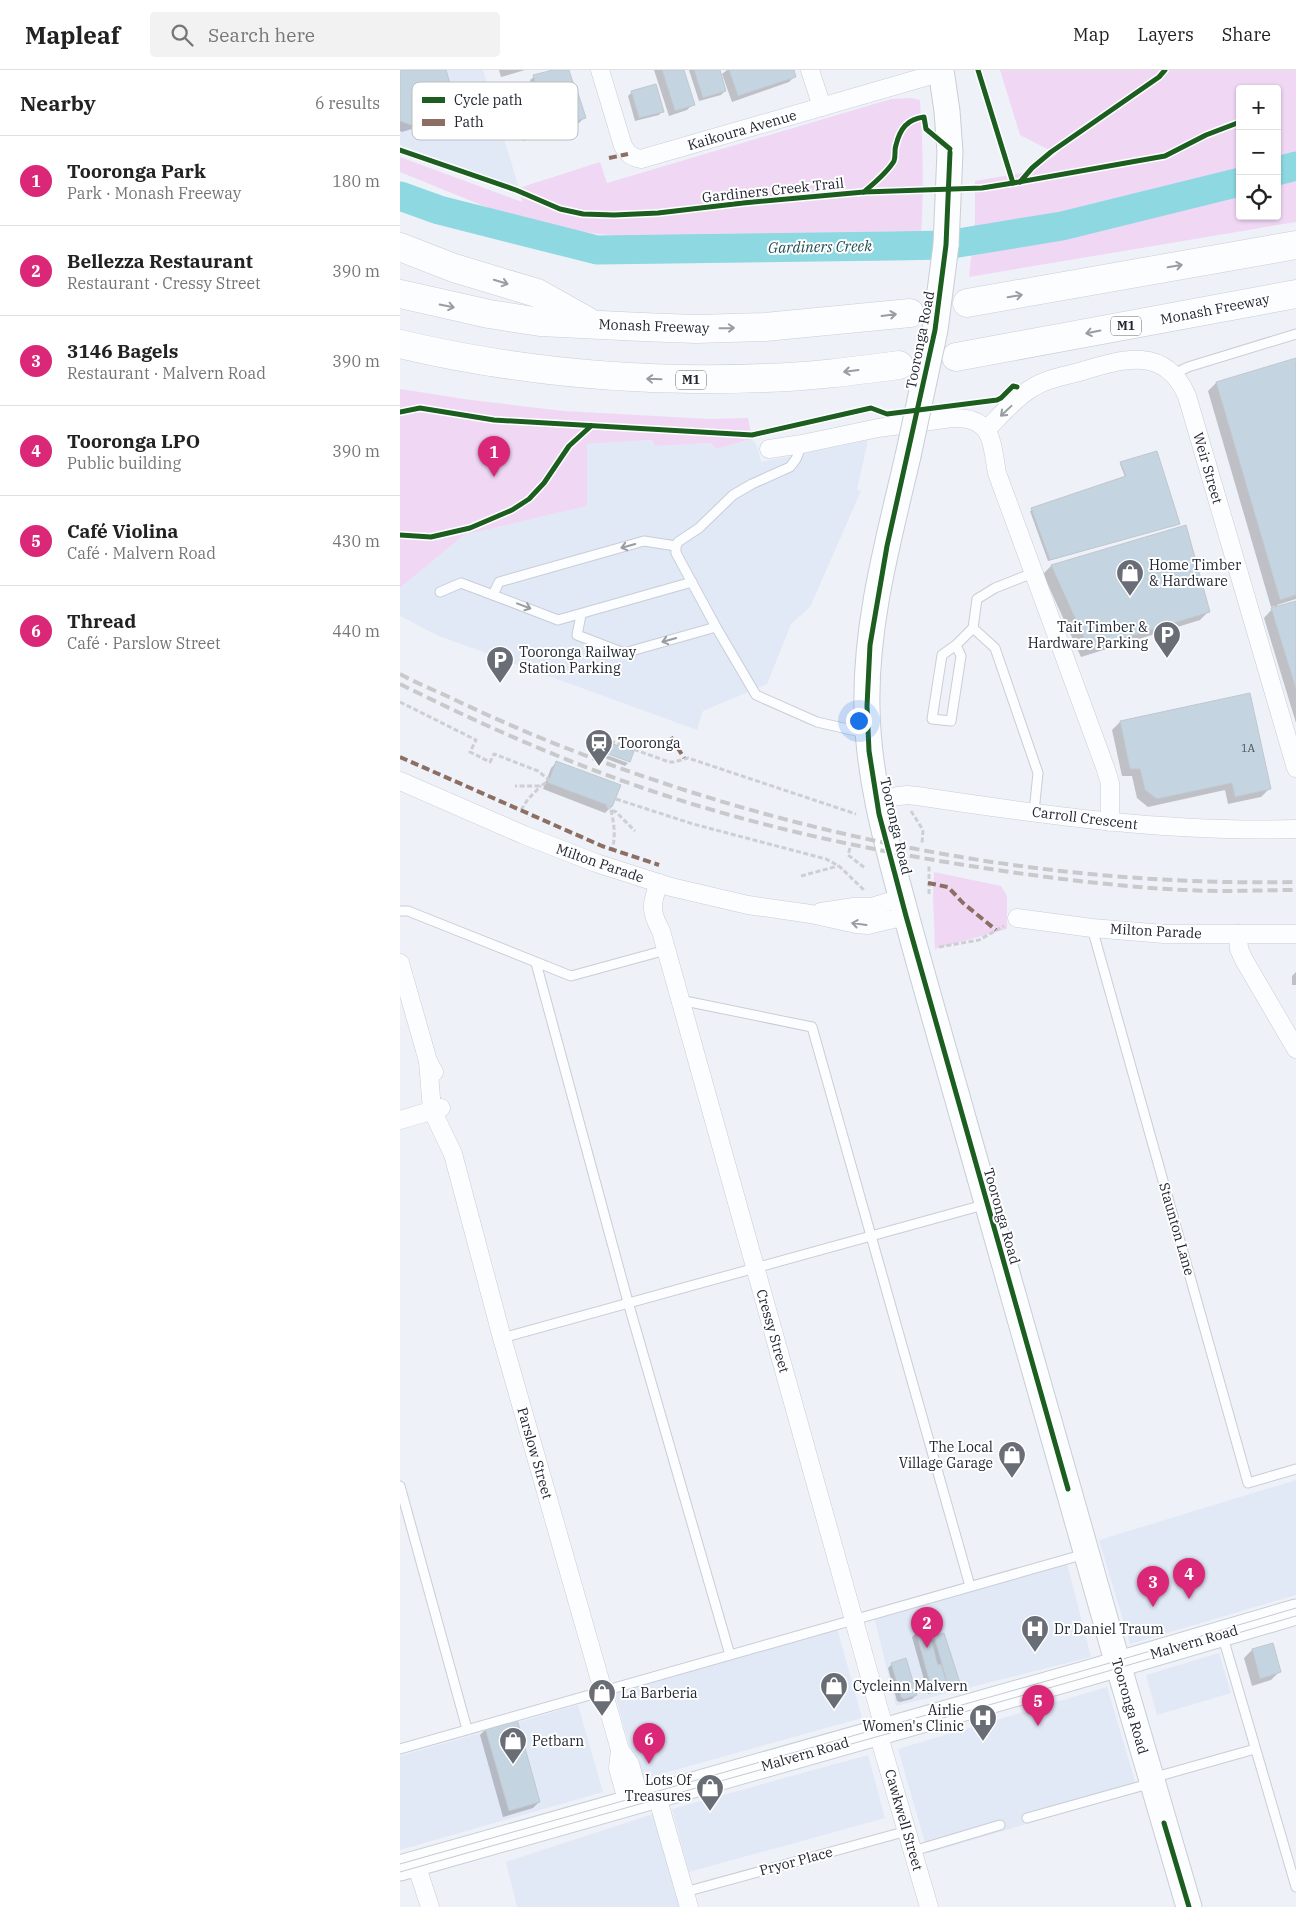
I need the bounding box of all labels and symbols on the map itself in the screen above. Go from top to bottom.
legend [412,82,578,140]
text: Cycle path [454,91,523,109]
street label: Kaikoura Avenue [685,106,799,154]
text: Path [454,113,484,131]
street label: Gardiners Creek Trail [701,174,845,206]
water label: Gardiners Creek [768,236,872,257]
one-way arrow [1167,261,1183,271]
one-way arrow [492,278,508,288]
street label: Tooronga Road [902,289,938,390]
street label: Monash Freeway [1159,289,1272,328]
one-way arrow [1007,290,1023,300]
one-way arrow [439,301,455,311]
one-way arrow [881,310,897,320]
street label: Monash Freeway [598,315,710,337]
road number: M1 [1111,317,1141,336]
one-way arrow [719,323,735,333]
one-way arrow [1086,328,1102,338]
one-way arrow [843,366,859,376]
road number: M1 [676,370,706,390]
one-way arrow [646,374,662,383]
one-way arrow [999,405,1012,417]
street label: Weir Street [1189,430,1227,506]
pin: 1 [478,436,510,477]
one-way arrow [620,541,636,551]
place label: Home Timber & Hardware [1149,556,1242,590]
shop icon: Home Timber & Hardware [1115,558,1145,597]
one-way arrow [516,602,531,612]
place label: Tait Timber & Hardware Parking [1028,618,1148,652]
parking icon: Tait Timber & Hardware Parking [1152,620,1182,659]
one-way arrow [661,636,677,645]
place label: Tooronga Railway Station Parking [519,643,637,677]
parking icon: Tooronga Railway Station Parking [485,645,515,684]
your location [846,708,872,734]
station icon: Tooronga [584,728,614,767]
place label: Tooronga [618,734,681,752]
house number: 1A [1241,741,1256,755]
street label: Tooronga Road [876,776,916,877]
street label: Carroll Crescent [1031,803,1139,833]
street label: Milton Parade [554,840,646,886]
one-way arrow [851,919,867,929]
street label: Milton Parade [1110,920,1202,942]
street label: Tooronga Road [980,1166,1024,1267]
street label: Staunton Lane [1155,1180,1199,1278]
street label: Cressy Street [752,1287,794,1375]
street label: Parslow Street [513,1405,557,1501]
place label: The Local Village Garage [899,1438,993,1472]
shop icon: The Local Village Garage [997,1440,1027,1479]
pin: 4 [1173,1558,1205,1599]
pin: 3 [1137,1566,1169,1607]
pin: 2 [911,1607,943,1648]
hospital icon: Dr Daniel Traum [1020,1614,1050,1653]
place label: Dr Daniel Traum [1054,1620,1164,1638]
street label: Malvern Road [1148,1621,1241,1663]
street label: Tooronga Road [1108,1656,1152,1757]
shop icon: Cycleinn Malvern [819,1671,849,1710]
place label: Cycleinn Malvern [853,1677,968,1695]
shop icon: La Barberia [587,1678,617,1717]
place label: La Barberia [621,1684,698,1702]
pin: 5 [1022,1685,1054,1726]
place label: Airlie Women's Clinic [862,1701,964,1735]
hospital icon: Airlie Women's Clinic [968,1703,998,1742]
pin: 6 [633,1723,665,1764]
shop icon: Petbarn [498,1726,528,1765]
place label: Petbarn [532,1732,584,1750]
street label: Malvern Road [759,1733,852,1775]
street label: Cawkwell Street [881,1767,927,1873]
place label: Lots Of Treasures [625,1771,692,1805]
shop icon: Lots Of Treasures [695,1773,725,1812]
street label: Pryor Place [757,1843,835,1879]

